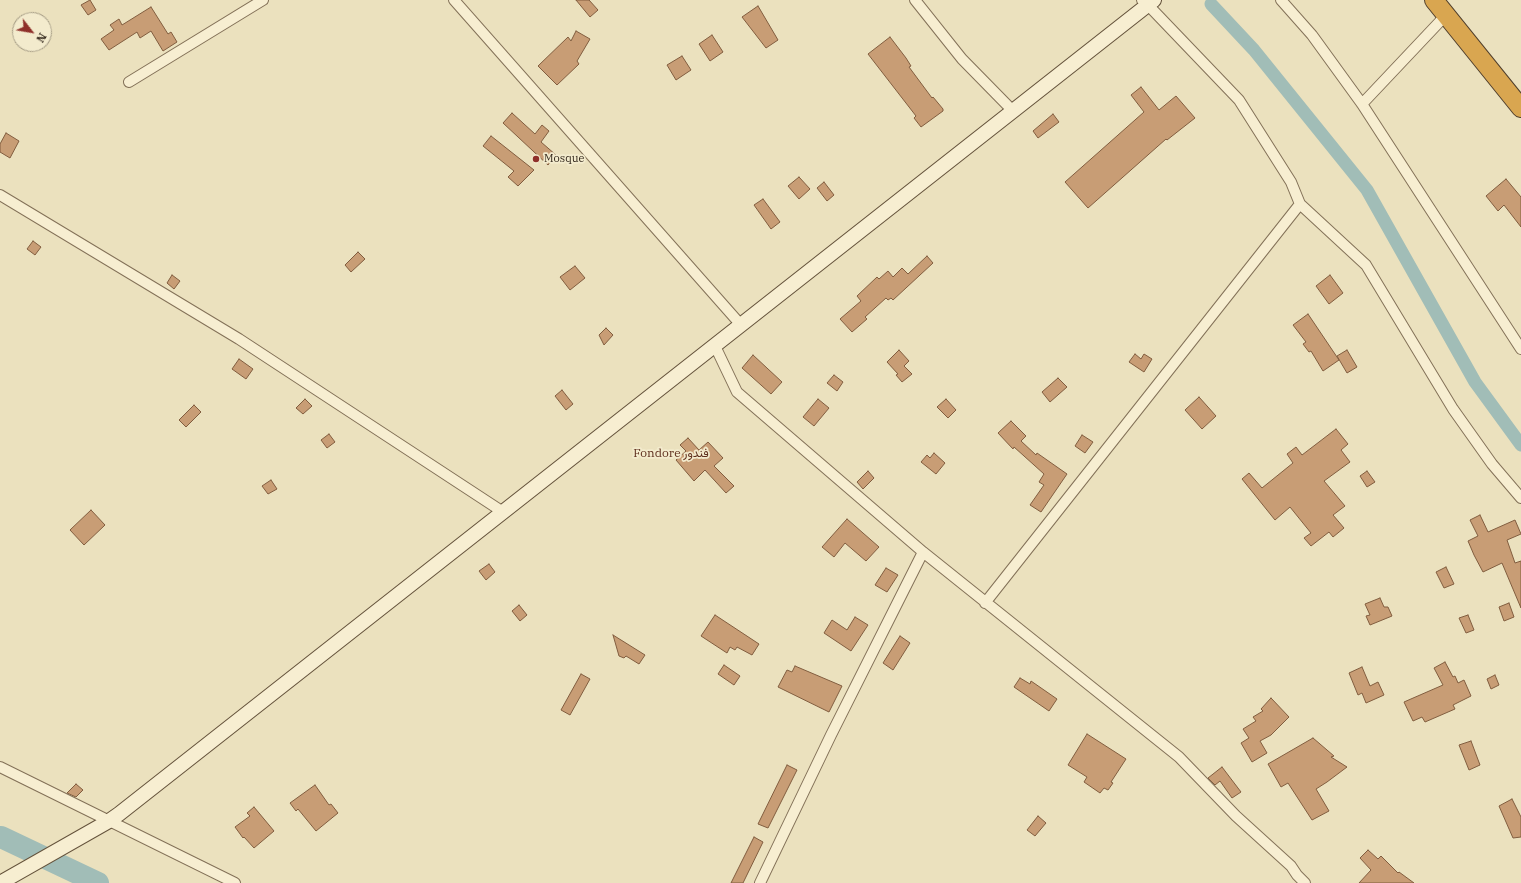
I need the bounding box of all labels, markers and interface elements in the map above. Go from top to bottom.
north arrow [12,12,52,52]
text: N [33,30,50,45]
place label: Mosque [544,152,584,166]
marker: Mosque [531,154,541,164]
district label: Fondore فندور [633,447,709,461]

